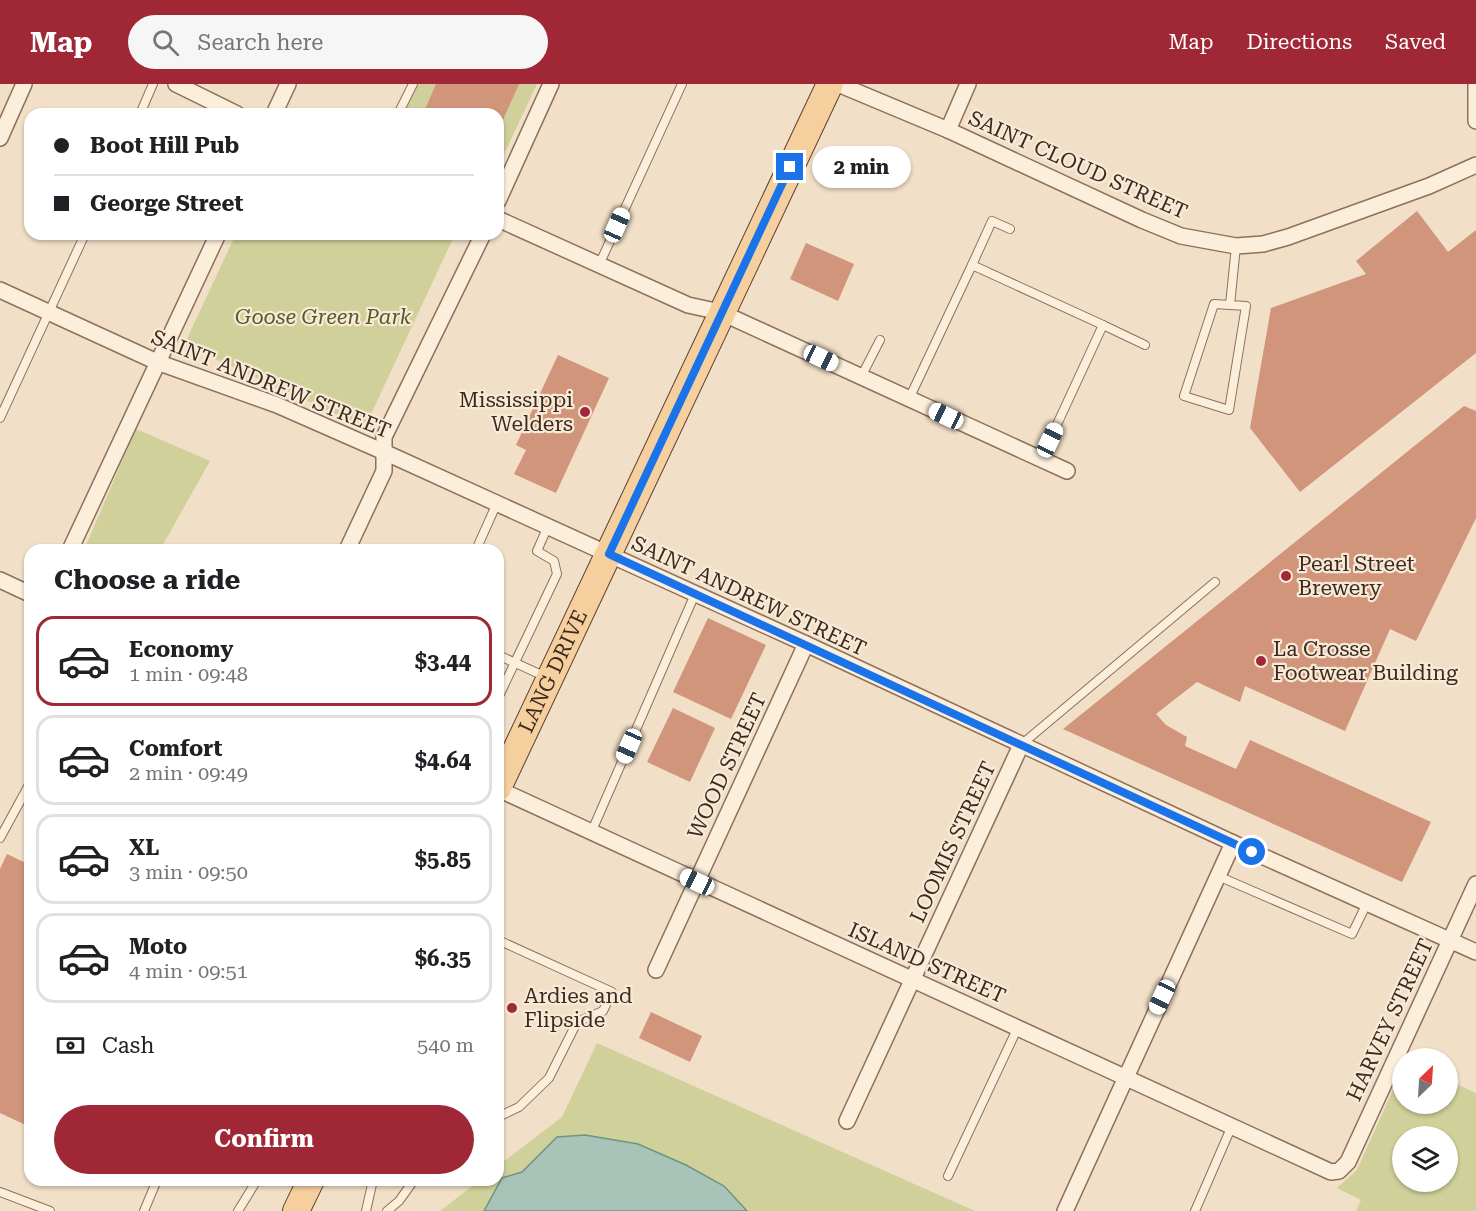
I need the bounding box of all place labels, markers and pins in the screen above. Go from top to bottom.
place label: Mississippi Welders [459,388,573,436]
marker: Mississippi Welders [578,405,592,419]
place label: Pearl Street Brewery [1298,552,1415,600]
marker: Pearl Street Brewery [1279,569,1293,583]
place label: La Crosse Footwear Building [1273,637,1458,685]
marker: La Crosse Footwear Building [1254,654,1268,668]
place label: Ardies and Flipside [524,984,633,1032]
marker: Ardies and Flipside [505,1001,519,1015]

